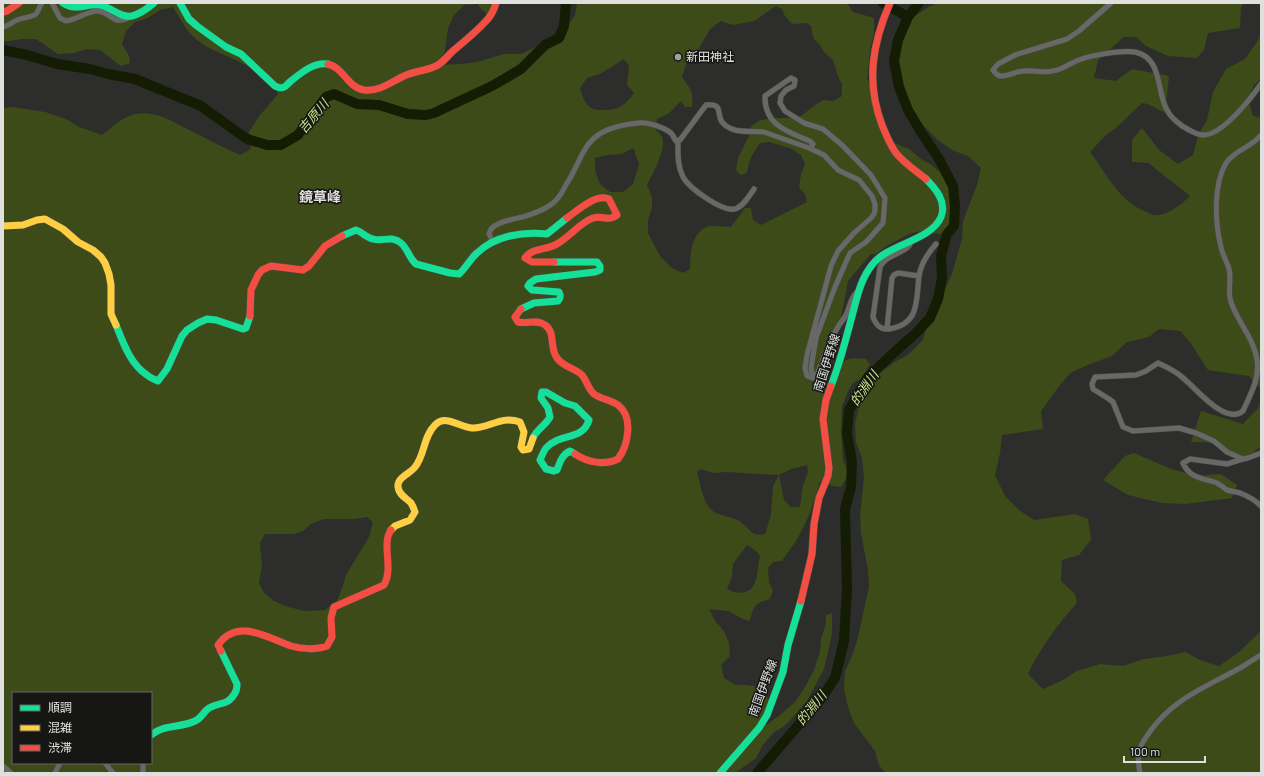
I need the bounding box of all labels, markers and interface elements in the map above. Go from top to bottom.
place label: 新田神社 [686,49,734,63]
marker: 新田神社 [673,52,683,62]
water label: 吉原川 [294,94,333,136]
district label: 鏡草峰 [299,188,341,205]
street label: 南国伊野線 [810,332,842,393]
water label: 的淵川 [846,366,883,409]
street label: 南国伊野線 [745,657,779,718]
water label: 的淵川 [793,686,831,728]
legend [12,692,152,764]
text: 順調 [48,700,72,714]
text: 混雑 [48,720,72,734]
scale bar [1124,738,1205,764]
text: 渋滞 [48,740,72,754]
text: 100 m [1130,744,1160,758]

